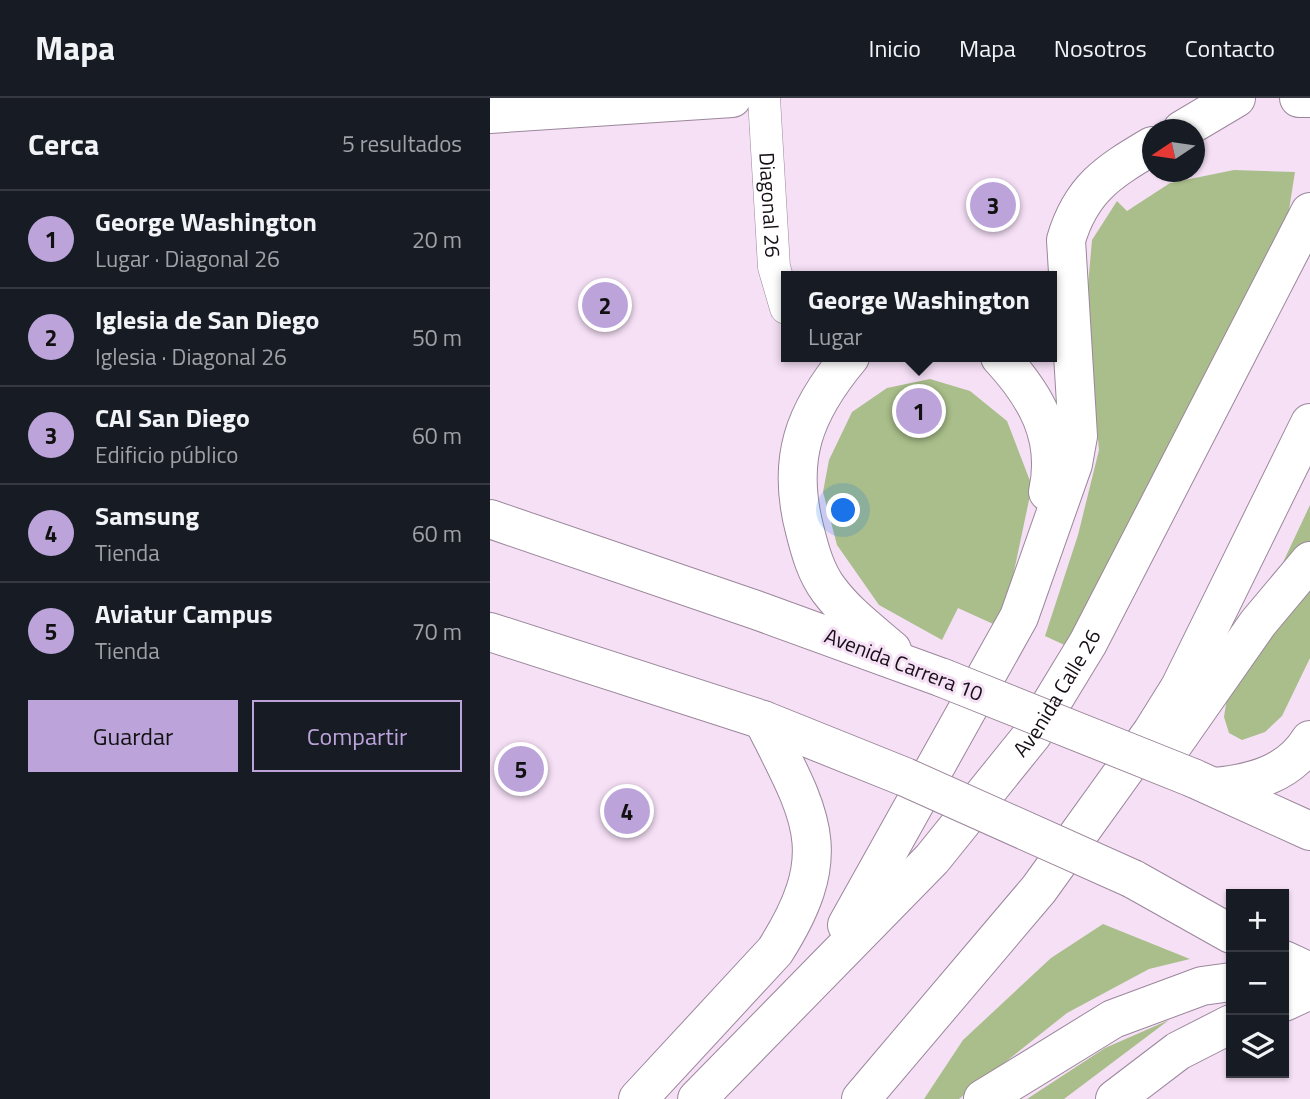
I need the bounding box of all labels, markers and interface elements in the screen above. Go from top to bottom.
text: Mapa [35,23,115,73]
text: Inicio [869,30,921,66]
text: Mapa [959,30,1016,66]
text: Nosotros [1054,30,1147,66]
text: Contacto [1185,30,1275,66]
north arrow [1142,119,1205,182]
text: Cerca [28,121,99,167]
text: 5 resultados [342,126,462,161]
street label: Diagonal 26 [751,151,789,258]
pin: 3 [970,179,1016,231]
text: George Washington [95,202,317,241]
text: 1 [45,222,57,257]
text: 20 m [412,222,462,257]
text: Lugar · Diagonal 26 [95,241,280,276]
popup [781,271,1057,362]
pin: 2 [582,279,628,331]
text: George Washington [808,280,1030,319]
text: Iglesia de San Diego [95,300,319,339]
text: Lugar [808,319,862,354]
text: 2 [45,320,57,355]
text: 50 m [412,320,462,355]
text: Iglesia · Diagonal 26 [95,339,287,374]
pin: 1 [896,385,942,437]
text: CAI San Diego [95,398,250,437]
text: 3 [45,418,57,453]
text: 60 m [412,418,462,453]
text: Edificio público [95,437,238,472]
your location [826,493,860,527]
text: Samsung [95,496,199,535]
text: 4 [45,516,57,551]
text: 60 m [412,516,462,551]
text: Tienda [95,535,160,570]
text: Aviatur Campus [95,594,272,633]
text: 5 [45,614,57,649]
text: 70 m [412,614,462,649]
street label: Avenida Carrera 10 [820,619,988,709]
street label: Avenida Calle 26 [1005,623,1109,764]
text: Tienda [95,633,160,668]
button: Guardar [28,700,238,772]
button: Compartir [252,700,462,772]
pin: 5 [498,743,544,795]
pin: 4 [604,785,650,837]
map controls [1226,889,1289,1078]
button: + [1226,889,1289,952]
button: − [1226,952,1289,1015]
button: layers [1226,1015,1289,1078]

